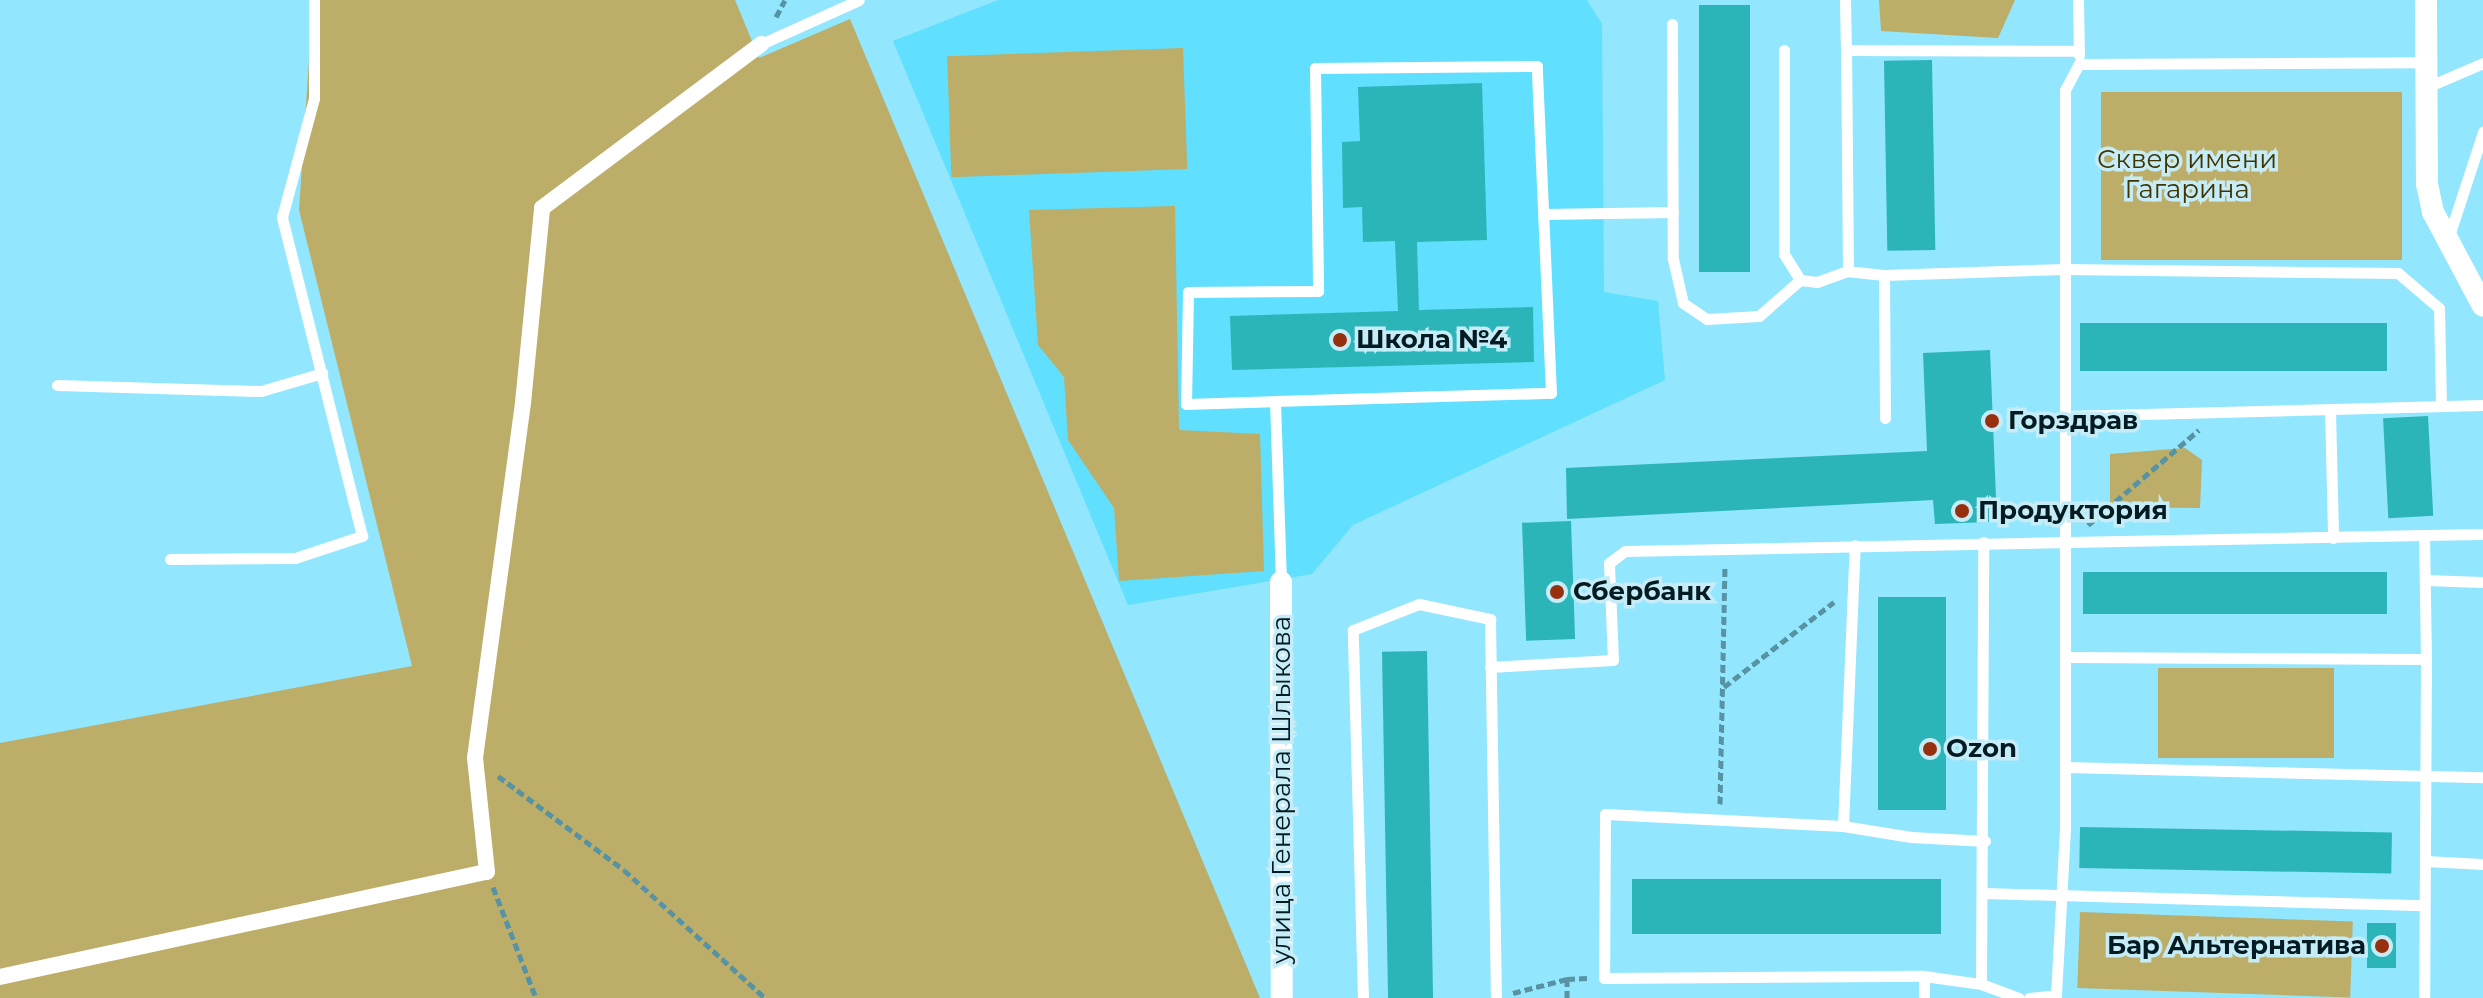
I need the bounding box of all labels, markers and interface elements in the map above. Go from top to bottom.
park label: Сквер имени Гагарина [2097,144,2277,206]
place label: Школа №4 [1356,324,1507,356]
marker: Школа №4 [1331,331,1349,349]
place label: Горздрав [2008,405,2138,437]
marker: Горздрав [1983,412,2001,430]
place label: Продуктория [1978,495,2168,527]
marker: Продуктория [1953,502,1971,520]
place label: Сбербанк [1573,576,1711,608]
marker: Сбербанк [1548,583,1566,601]
street label: улица Генерала Шлыкова [1266,616,1298,964]
place label: Ozon [1946,733,2017,765]
marker: Ozon [1921,740,1939,758]
place label: Бар Альтернатива [2107,930,2366,962]
marker: Бар Альтернатива [2373,937,2391,955]

